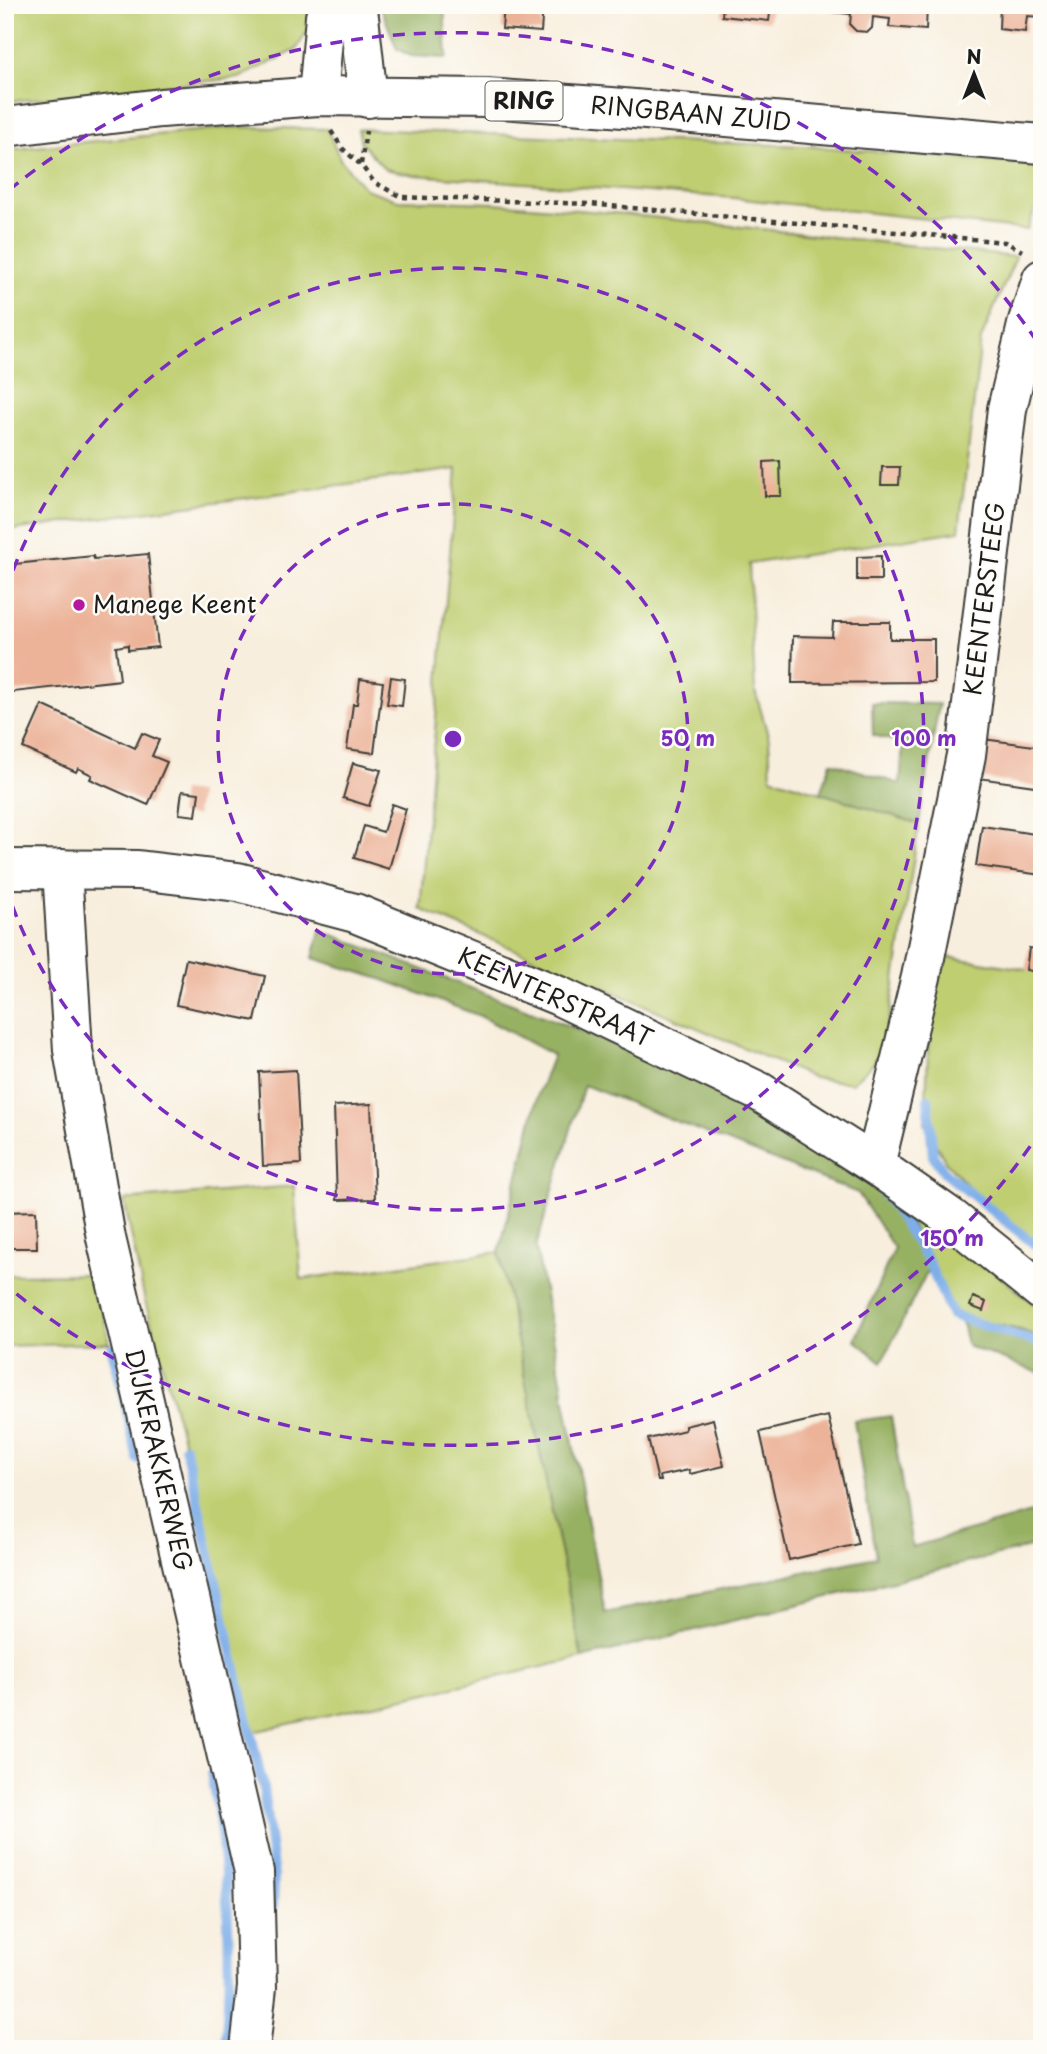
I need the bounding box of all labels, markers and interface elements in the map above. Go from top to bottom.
north arrow [939,38,1009,108]
text: N [966,42,982,70]
road number: RING [486,82,562,120]
street label: RINGBAAN ZUID [589,85,793,139]
street label: KEENTERSTEEG [953,500,1013,697]
place label: Manege Keent [93,585,257,621]
marker: Manege Keent [71,597,87,613]
text: 50 m [661,721,715,753]
text: 100 m [891,721,957,753]
centre of rings [441,727,465,751]
street label: KEENTERSTRAAT [453,937,660,1056]
text: 150 m [920,1221,984,1253]
street label: DIJKERAKKERWEG [117,1345,203,1574]

